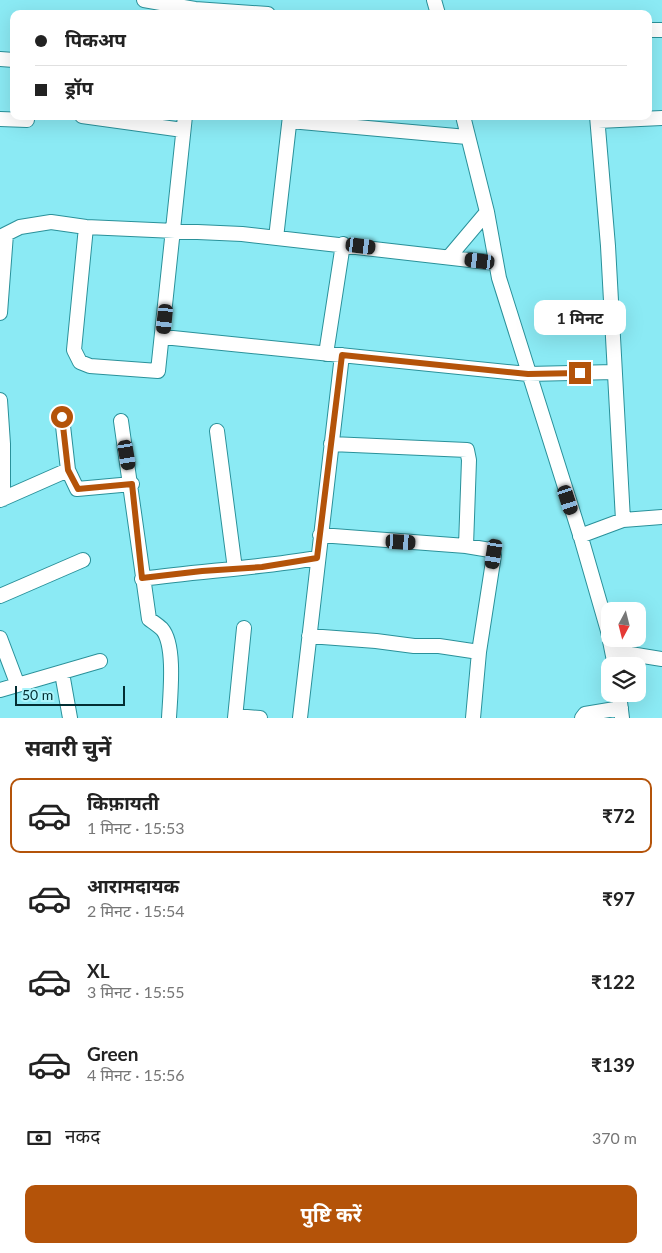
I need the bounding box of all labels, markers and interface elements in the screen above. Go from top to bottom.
text: पिकअप [65,28,126,51]
text: ड्रॉप [65,76,93,99]
car [345,237,376,255]
car [464,252,495,270]
callout: 1 मिनट [534,300,626,336]
car [155,303,174,335]
text: 1 मिनट [557,308,603,327]
route end [569,362,591,384]
route start [51,406,73,428]
car [117,439,136,471]
car [556,483,579,517]
car [385,534,416,550]
car [484,538,503,570]
north arrow [601,602,646,648]
map controls [601,602,646,702]
button: layers [601,657,646,702]
scale bar [15,683,125,706]
text: 50 m [22,686,53,703]
text: सवारी चुनें [25,734,111,761]
text: किफ़ायती [87,791,159,814]
icon: car [27,793,72,838]
text: ₹72 [602,804,635,827]
text: 1 मिनट · 15:53 [87,818,185,837]
text: आरामदायक [87,874,179,897]
icon: car [27,876,72,921]
text: ₹97 [602,887,635,910]
text: 2 मिनट · 15:54 [87,901,185,920]
icon: car [27,959,72,1004]
text: XL [87,959,110,982]
text: ₹122 [591,970,635,993]
text: 3 मिनट · 15:55 [87,982,185,1001]
icon: car [27,1042,72,1087]
text: Green [87,1042,138,1065]
text: ₹139 [591,1053,635,1076]
text: 4 मिनट · 15:56 [87,1065,185,1084]
icon: cash [25,1124,53,1152]
text: नकद [65,1124,100,1147]
text: 370 m [592,1128,637,1147]
button: पुष्टि करें [25,1185,637,1243]

